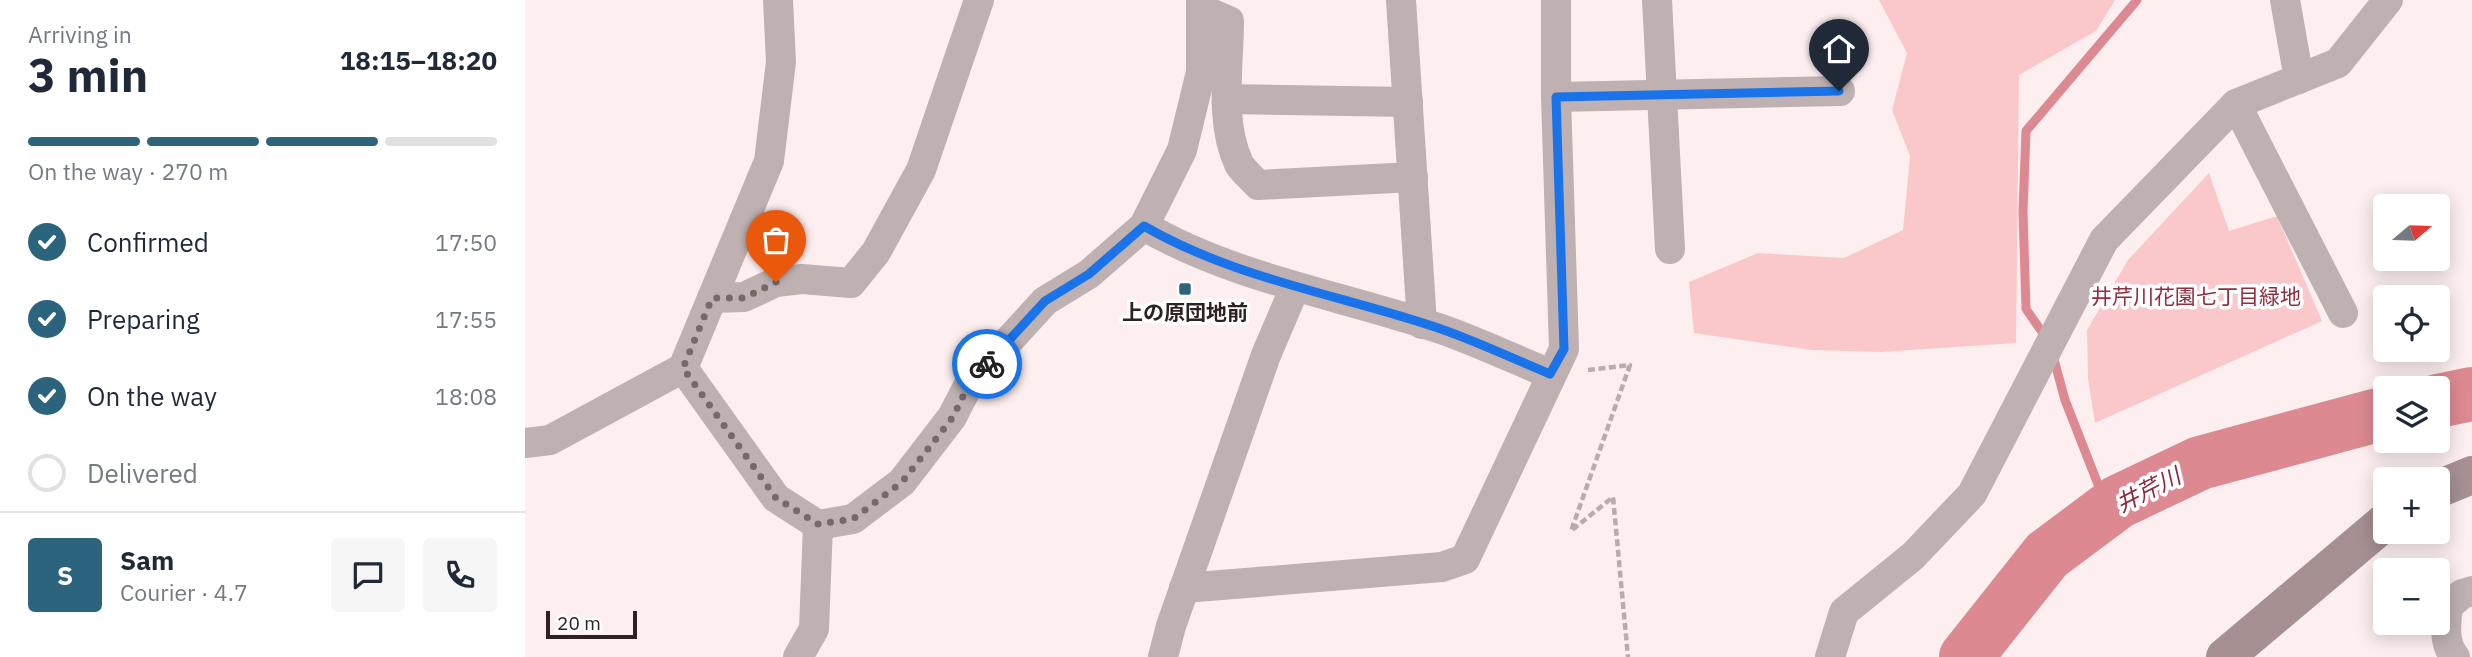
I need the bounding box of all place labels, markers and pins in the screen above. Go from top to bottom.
pin [1809,19,1869,91]
pin [746,210,806,282]
marker: 上の原団地前 [1177,281,1193,297]
place label: 上の原団地前 [1122,298,1248,326]

